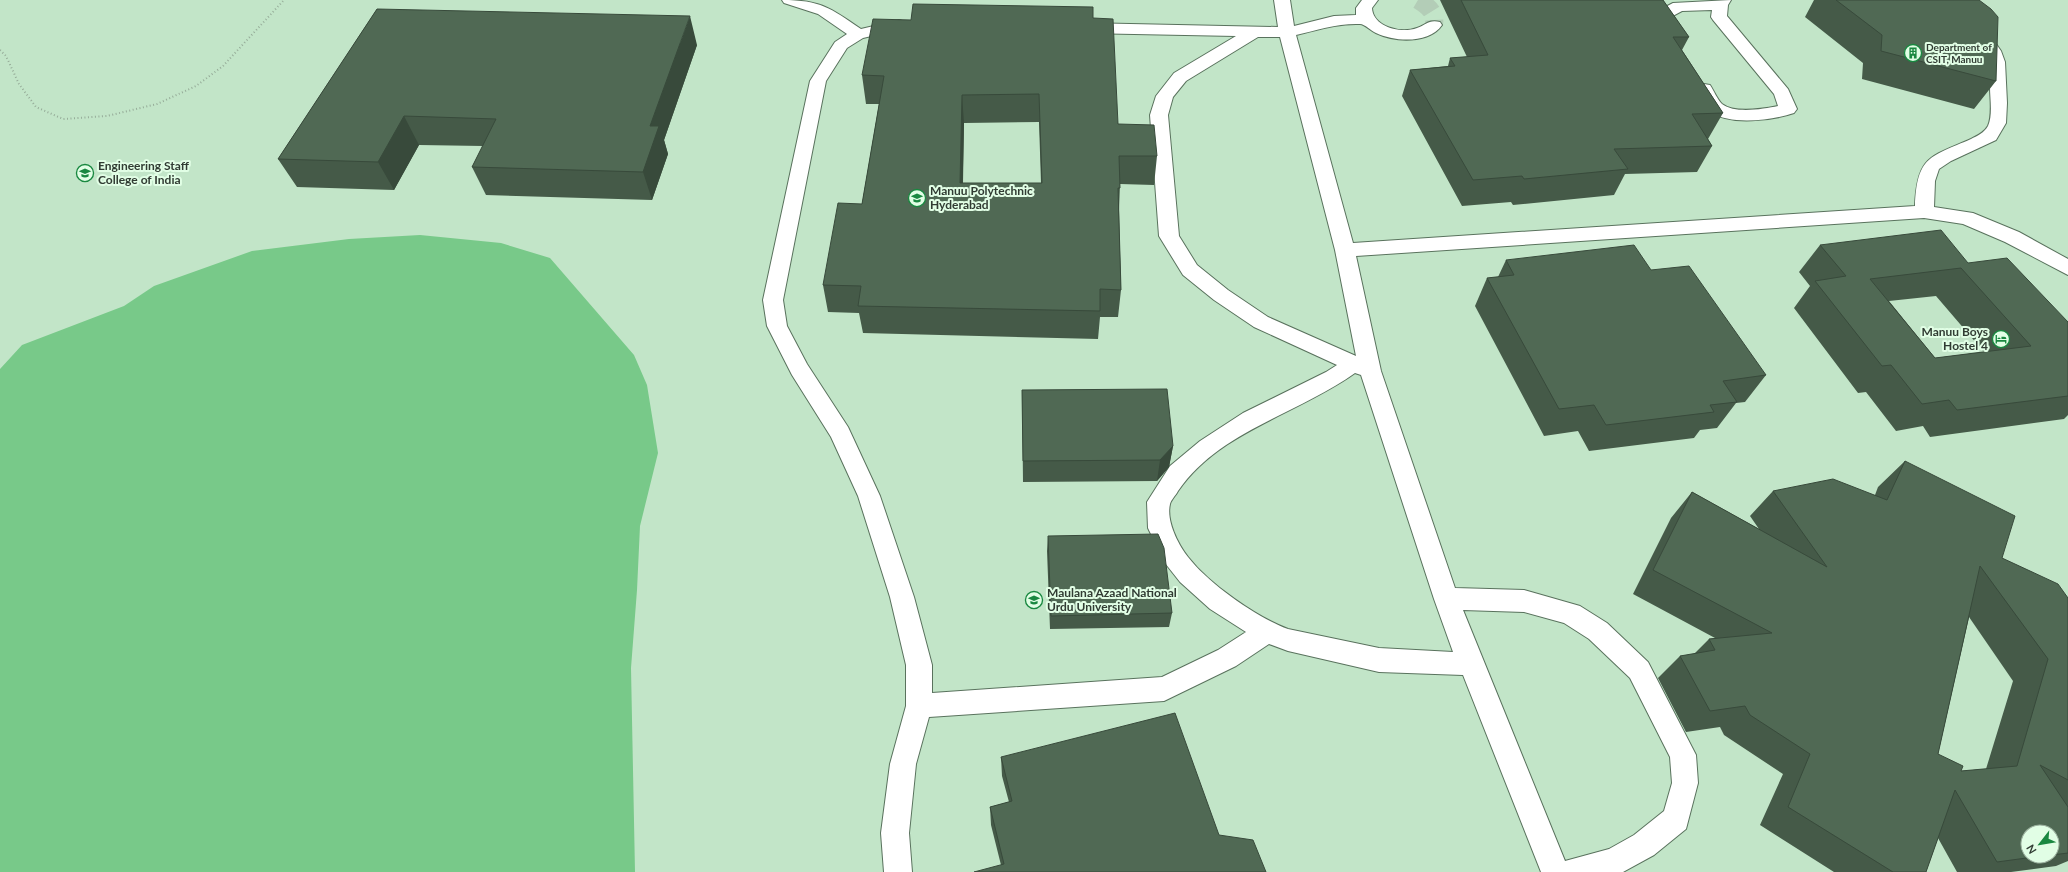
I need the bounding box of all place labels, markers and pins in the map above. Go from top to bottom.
place label: Department of CSIT, Manuu [1926,41,1992,65]
building icon: Department of CSIT, Manuu [1903,43,1923,63]
place label: Engineering Staff College of India [98,158,190,187]
school or university icon: Engineering Staff College of India [75,163,95,183]
place label: Manuu Polytechnic Hyderabad [930,183,1033,212]
school or university icon: Manuu Polytechnic Hyderabad [907,188,927,208]
place label: Manuu Boys Hostel 4 [1922,324,1988,353]
hotel icon: Manuu Boys Hostel 4 [1991,329,2011,349]
place label: Maulana Azaad National Urdu University [1047,585,1177,614]
school or university icon: Maulana Azaad National Urdu University [1024,590,1044,610]

